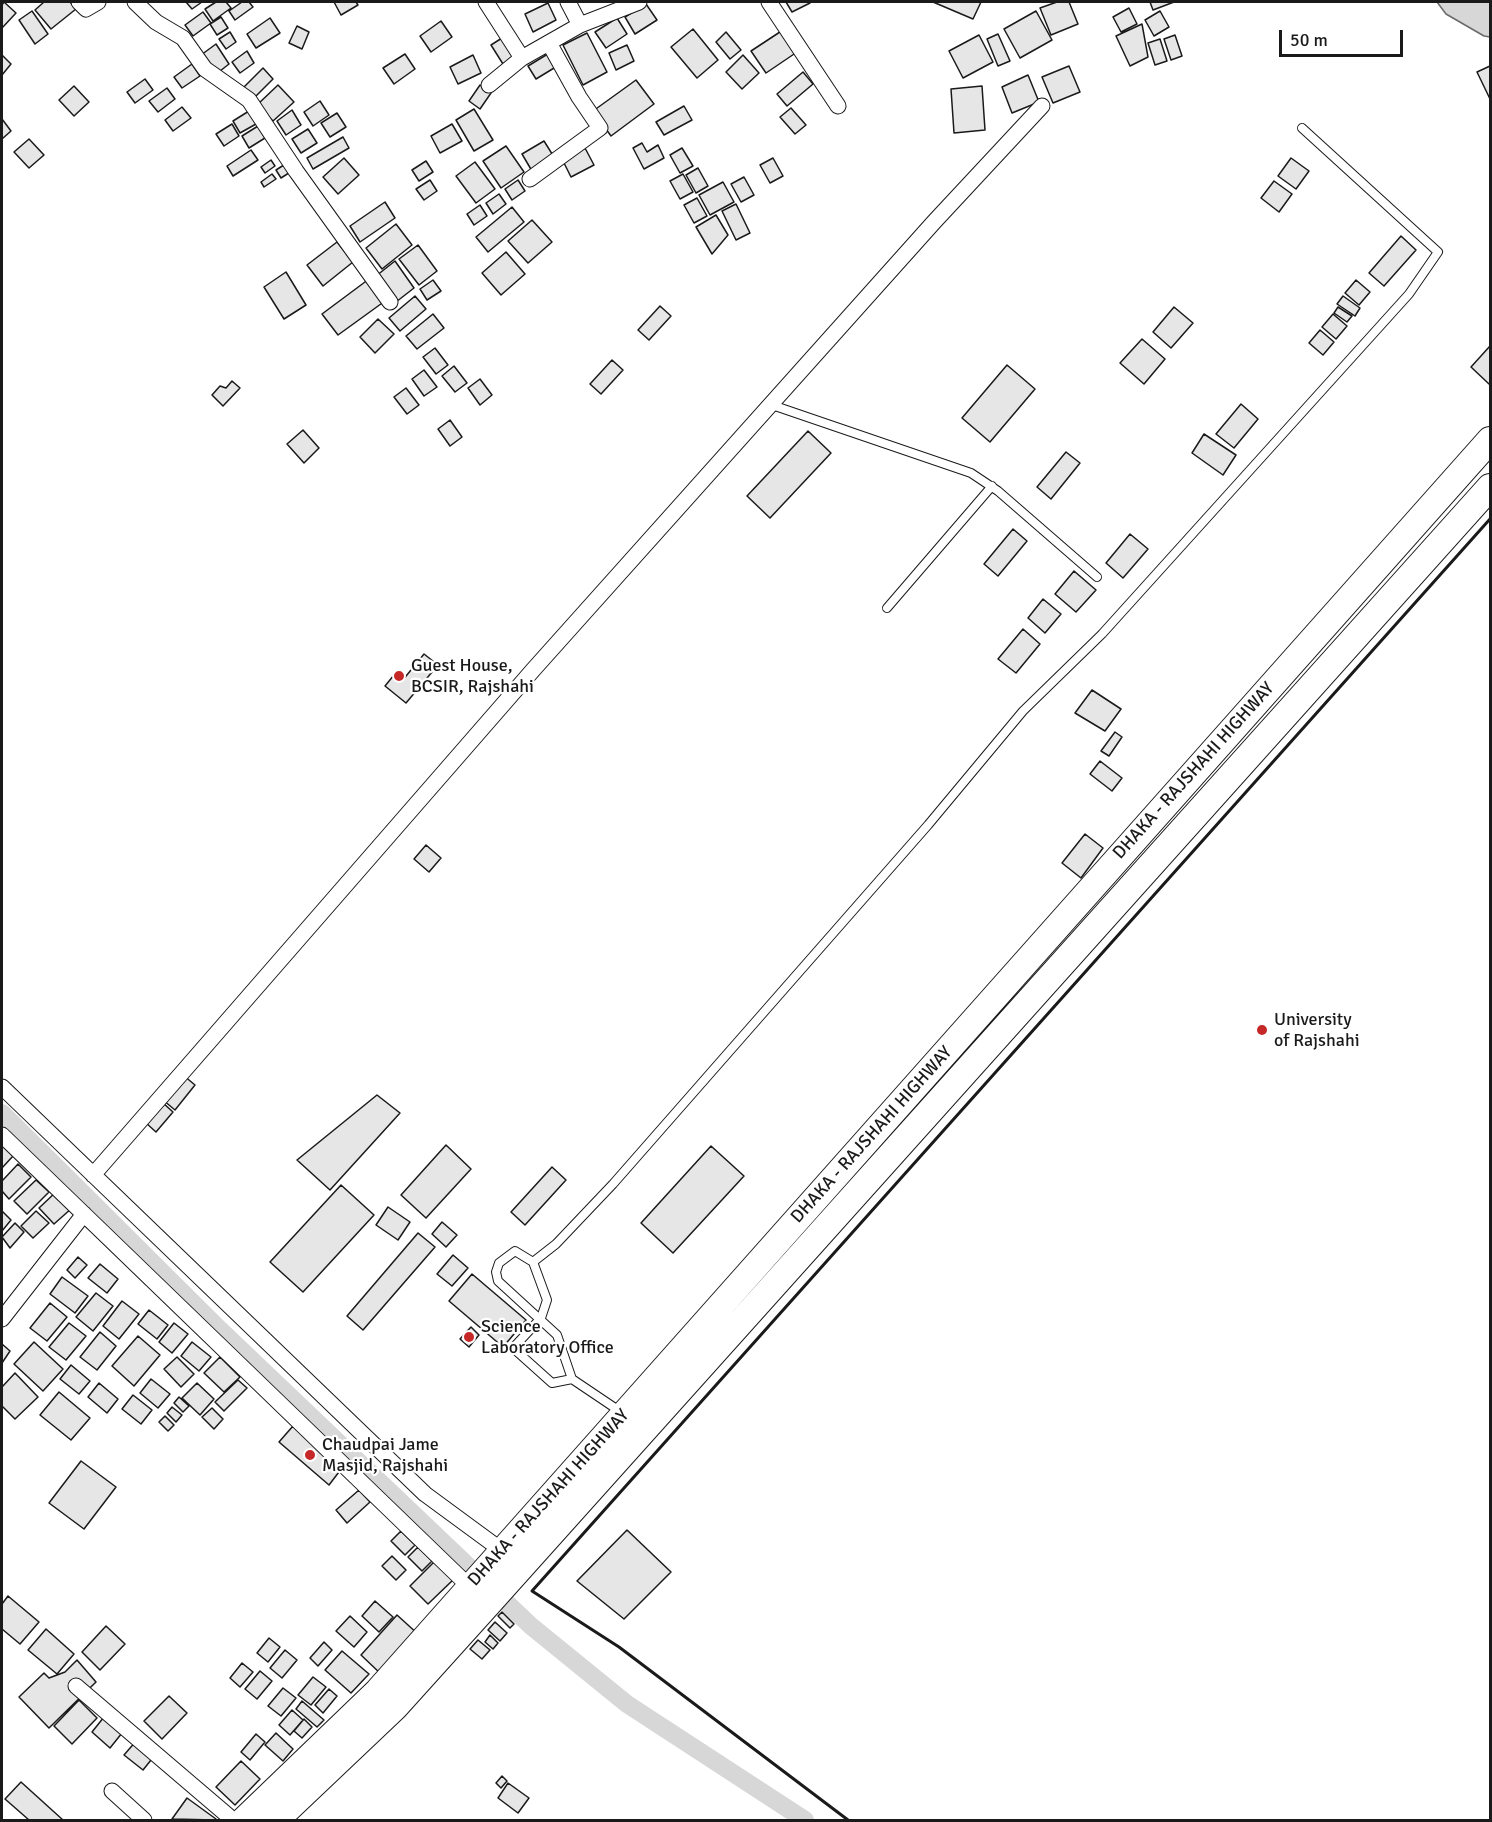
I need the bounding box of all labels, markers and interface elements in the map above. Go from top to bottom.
scale bar [1282,18,1406,56]
text: 50 m [1290,29,1328,51]
place label: Guest House, BCSIR, Rajshahi [411,655,534,698]
marker: Guest House, BCSIR, Rajshahi [392,669,406,683]
street label: DHAKA - RAJSHAHI HIGHWAY [1109,678,1279,864]
place label: University of Rajshahi [1274,1009,1360,1052]
marker: University of Rajshahi [1255,1023,1269,1037]
street label: DHAKA - RAJSHAHI HIGHWAY [787,1042,957,1228]
place label: Science Laboratory Office [481,1316,614,1358]
marker: Science Laboratory Office [462,1330,476,1344]
street label: DHAKA - RAJSHAHI HIGHWAY [464,1405,634,1591]
place label: Chaudpai Jame Masjid, Rajshahi [322,1434,448,1476]
marker: Chaudpai Jame Masjid, Rajshahi [303,1448,317,1462]

